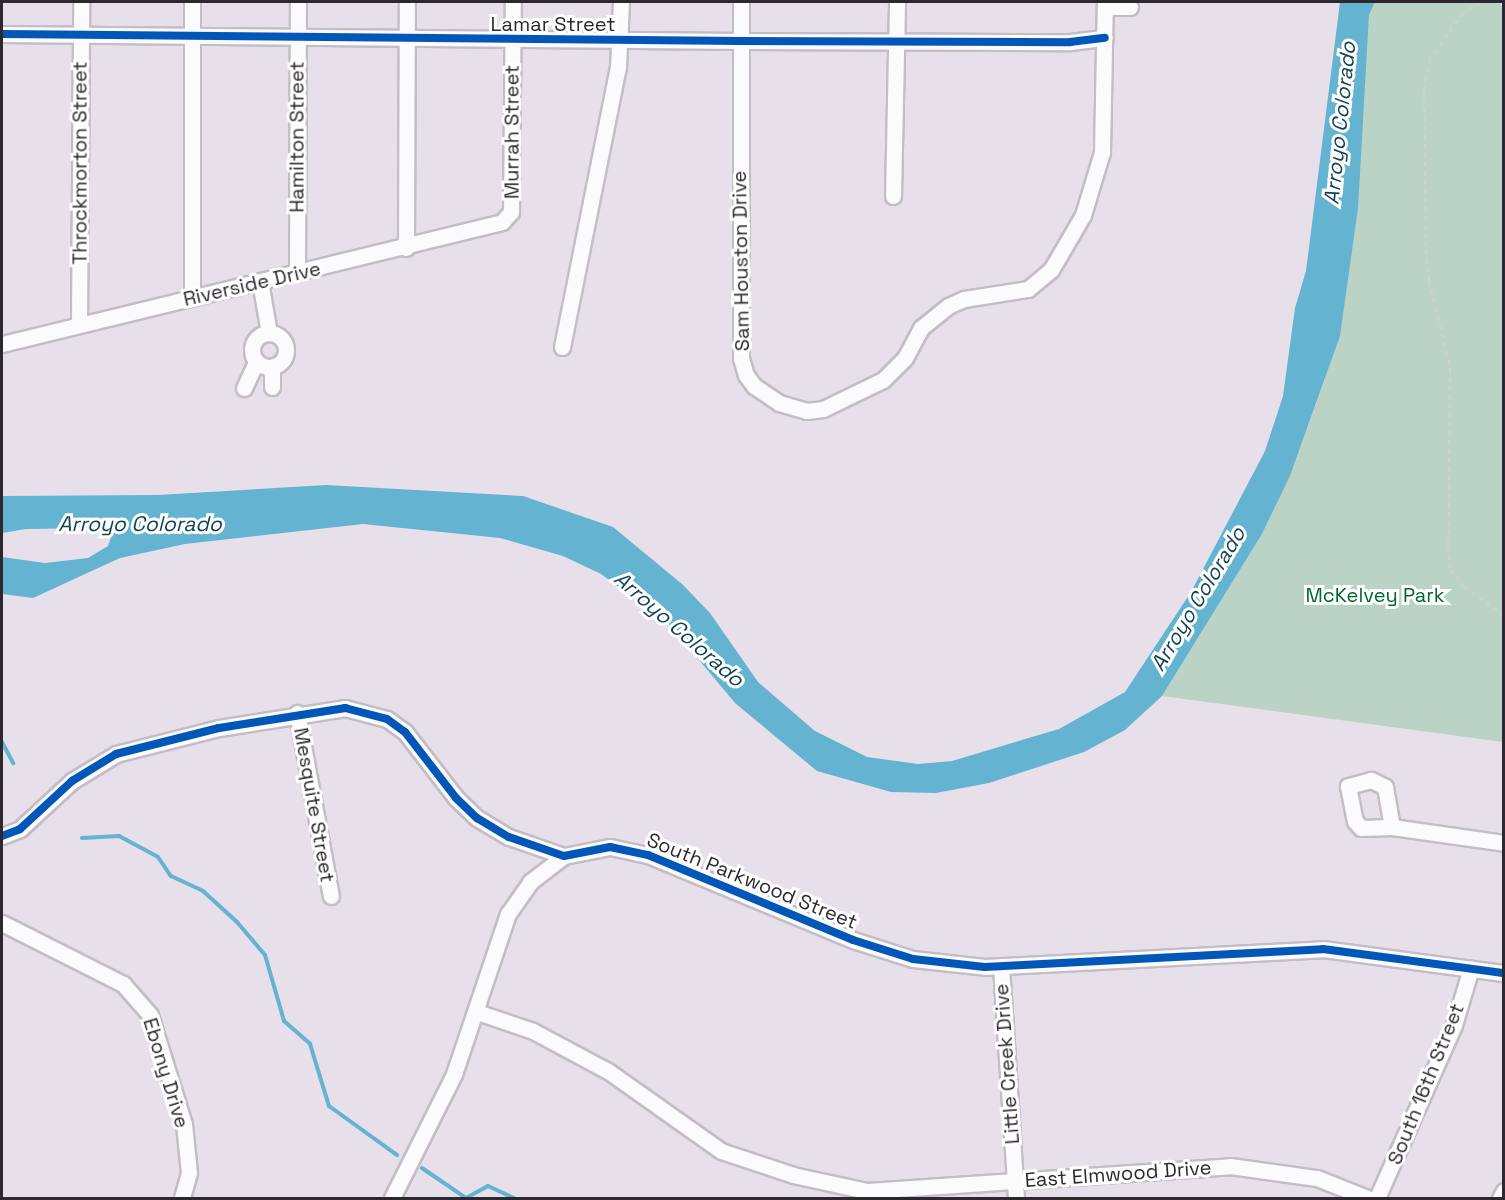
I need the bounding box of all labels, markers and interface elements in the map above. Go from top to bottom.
street label: Lamar Street [491,12,615,36]
water label: Arroyo Colorado [1319,40,1361,206]
street label: Throckmorton Street [68,61,92,265]
street label: Hamilton Street [285,61,309,213]
street label: Murrah Street [500,65,524,199]
street label: Sam Houston Drive [727,170,755,352]
street label: Riverside Drive [181,257,323,311]
water label: Arroyo Colorado [58,511,222,537]
water label: Arroyo Colorado [1145,523,1251,675]
water label: Arroyo Colorado [609,566,749,692]
park label: McKelvey Park [1306,583,1444,607]
street label: Mesquite Street [289,726,339,884]
street label: South Parkwood Street [643,828,861,934]
street label: Little Creek Drive [989,983,1025,1145]
street label: South 16th Street [1383,1000,1469,1168]
street label: Ebony Drive [138,1015,194,1131]
street label: East Elmwood Drive [1024,1156,1212,1192]

